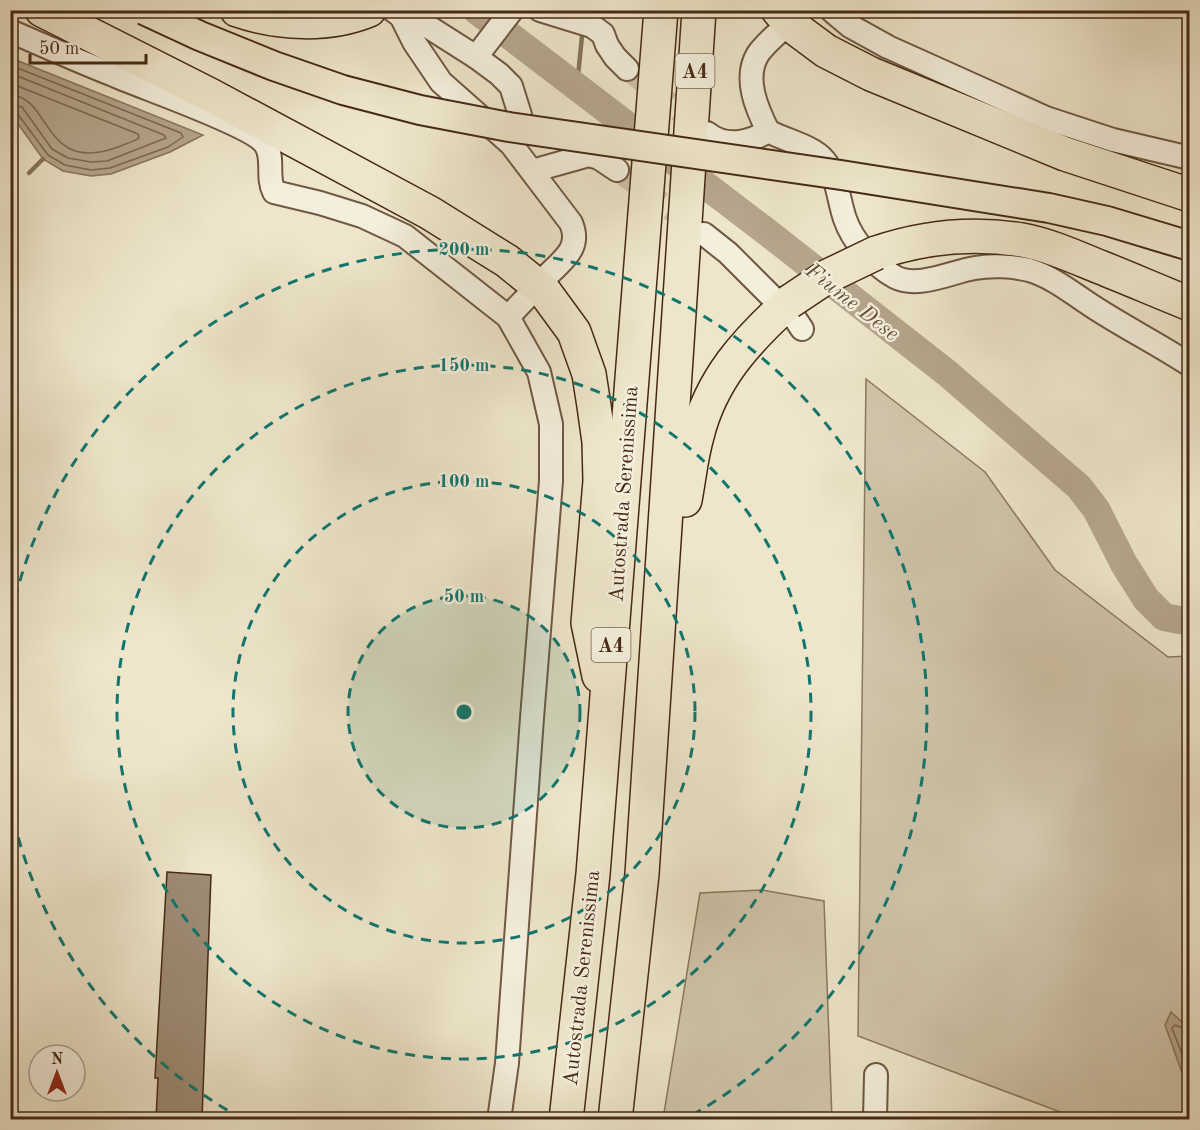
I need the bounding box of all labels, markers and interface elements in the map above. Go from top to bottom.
scale bar [30,27,146,65]
text: 50 m [39,40,79,58]
road number: A4 [676,54,714,88]
text: 200 m [439,241,489,259]
water label: Fiume Dese [800,259,903,346]
text: 150 m [439,357,489,375]
street label: Autostrada Serenissima [606,385,643,603]
text: 100 m [439,473,489,491]
text: 50 m [444,588,484,606]
road number: A4 [592,628,630,662]
centre of rings [454,702,474,722]
street label: Autostrada Serenissima [561,869,604,1087]
north arrow [27,1043,87,1103]
text: N [51,1052,64,1068]

